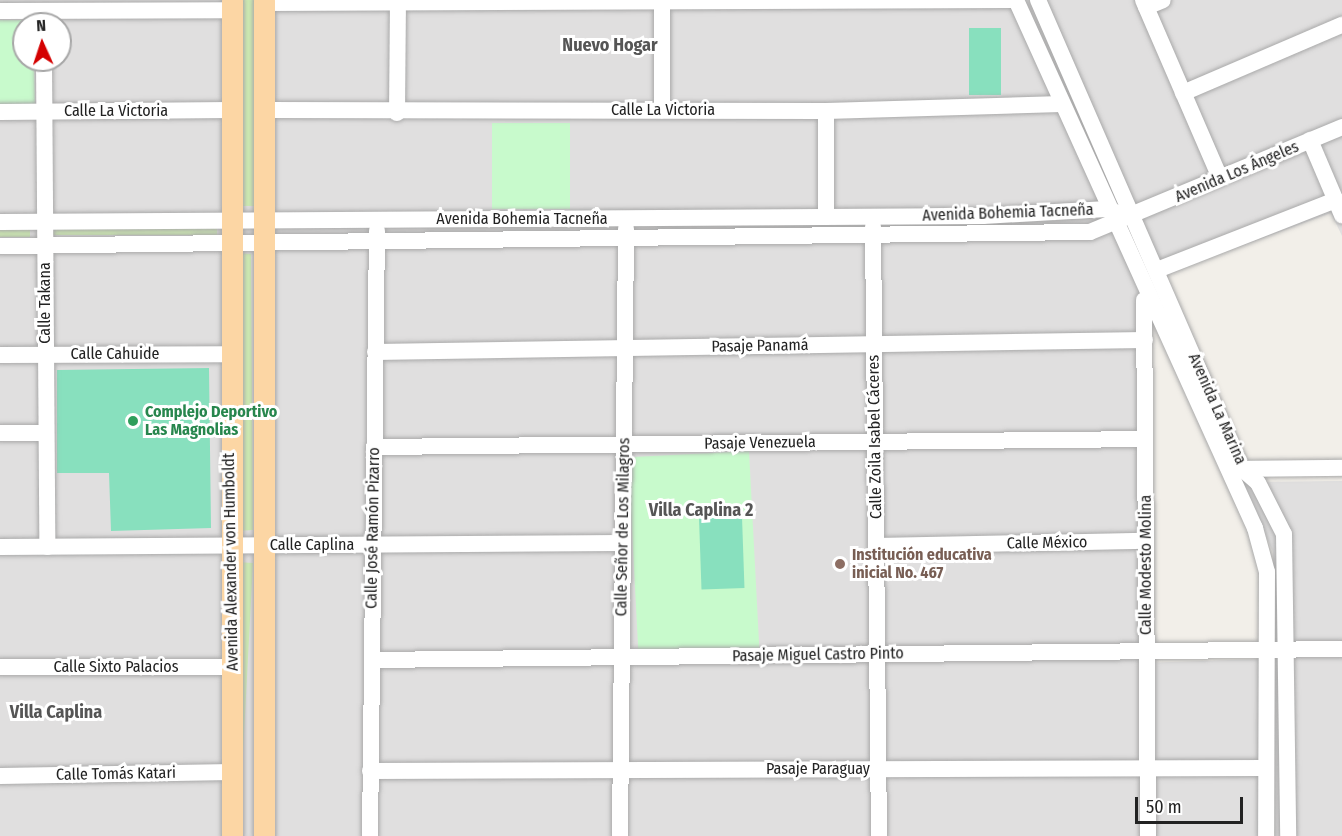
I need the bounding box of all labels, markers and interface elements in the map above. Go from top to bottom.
north arrow [12,12,72,72]
text: N [36,16,46,35]
district label: Nuevo Hogar [562,34,658,56]
street label: Calle La Victoria [611,100,715,120]
street label: Calle La Victoria [64,101,168,121]
street label: Avenida Los Ángeles [1172,137,1302,207]
street label: Avenida Bohemia Tacneña [922,200,1094,226]
street label: Avenida Bohemia Tacneña [436,209,608,229]
street label: Calle Takana [35,262,55,344]
street label: Pasaje Panamá [711,336,809,356]
street label: Calle Cahuide [71,344,159,364]
street label: Avenida La Marina [1184,350,1250,468]
street label: Calle Zoila Isabel Cáceres [864,355,886,519]
place label: Complejo Deportivo Las Magnolias [145,402,277,440]
marker: Complejo Deportivo Las Magnolias [126,414,140,428]
street label: Pasaje Venezuela [704,432,816,454]
street label: Calle Señor de Los Milagros [612,437,634,617]
street label: Calle José Ramón Pizarro [362,447,384,609]
street label: Avenida Alexander von Humboldt [219,453,243,671]
street label: Calle Modesto Molina [1136,495,1156,635]
district label: Villa Caplina 2 [649,499,753,521]
street label: Calle México [1006,533,1088,553]
street label: Calle Caplina [270,535,354,555]
place label: Institución educativa inicial No. 467 [852,545,992,583]
marker: Institución educativa inicial No. 467 [833,557,847,571]
street label: Pasaje Miguel Castro Pinto [732,644,904,666]
street label: Calle Sixto Palacios [53,657,179,677]
district label: Villa Caplina [10,701,102,723]
street label: Pasaje Paraguay [766,759,870,779]
street label: Calle Tomás Katari [56,763,176,785]
scale bar [1138,785,1246,823]
text: 50 m [1146,796,1182,818]

